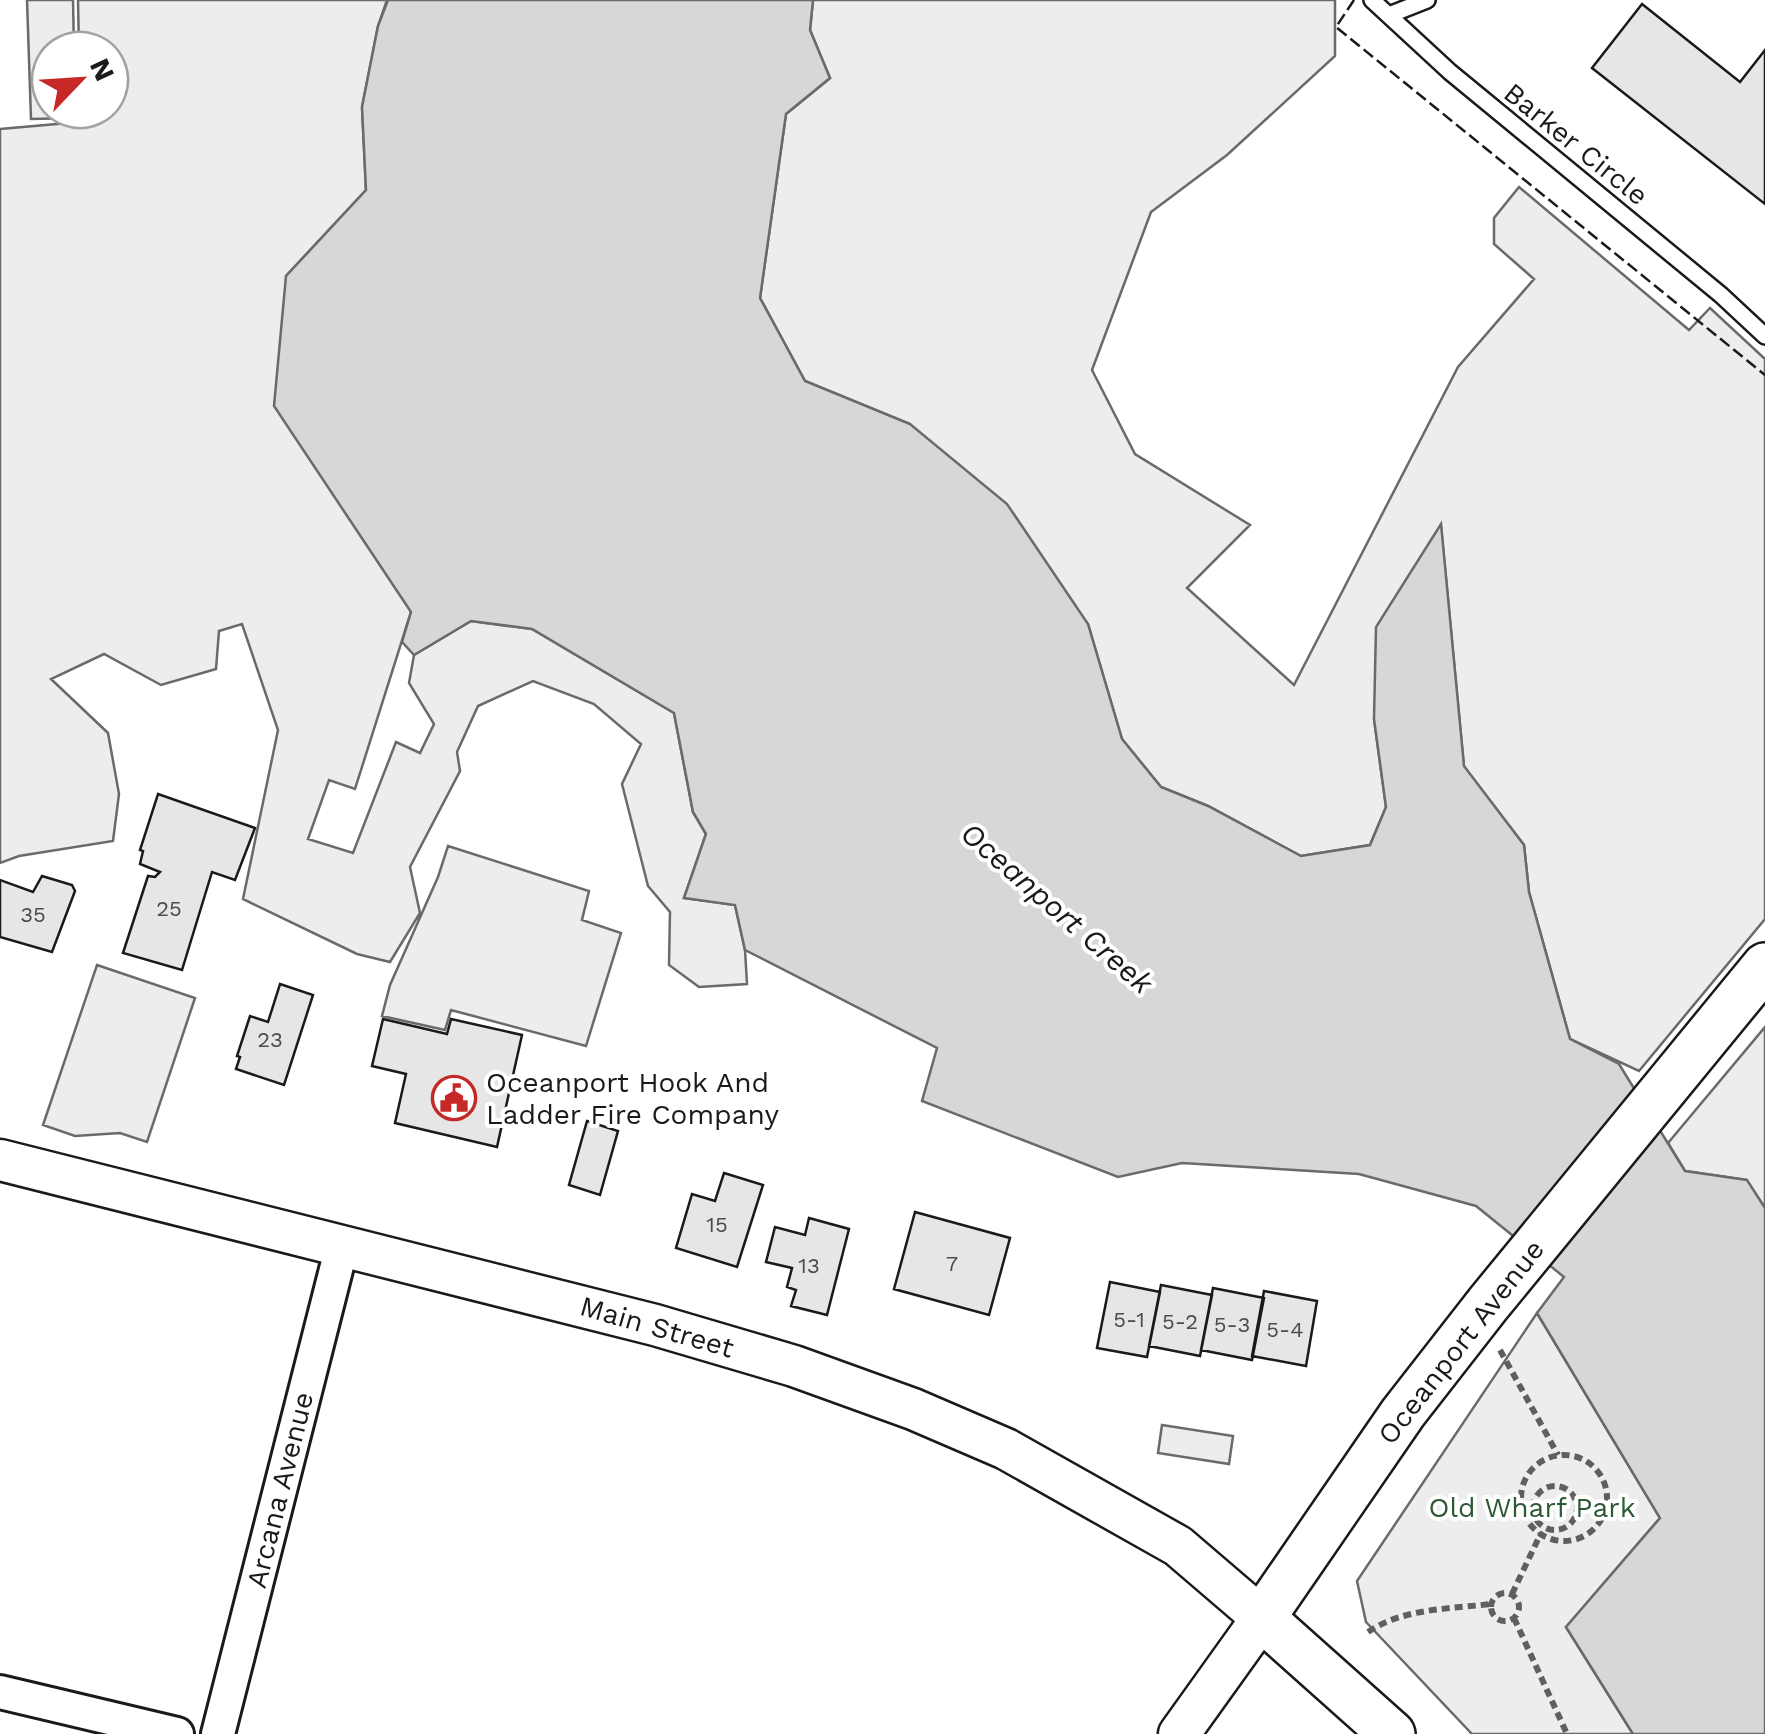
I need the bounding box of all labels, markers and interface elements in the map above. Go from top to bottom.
north arrow [30,30,130,130]
text: N [83,53,122,86]
street label: Barker Circle [1497,76,1655,212]
water label: Oceanport Creek [954,815,1161,1002]
house number: 25 [156,896,182,921]
house number: 35 [20,902,46,927]
house number: 23 [257,1027,283,1052]
place label: Oceanport Hook And Ladder Fire Company [486,1066,779,1131]
public building icon: Oceanport Hook And Ladder Fire Company [431,1075,477,1121]
house number: 15 [706,1212,728,1237]
street label: Oceanport Avenue [1371,1233,1551,1451]
house number: 7 [946,1251,958,1276]
house number: 13 [798,1253,820,1278]
street label: Main Street [576,1289,738,1365]
house number: 5-1 [1113,1307,1145,1332]
house number: 5-2 [1162,1309,1198,1334]
house number: 5-3 [1214,1312,1250,1337]
house number: 5-4 [1266,1317,1304,1342]
street label: Arcana Avenue [240,1388,320,1592]
park label: Old Wharf Park [1428,1491,1636,1524]

